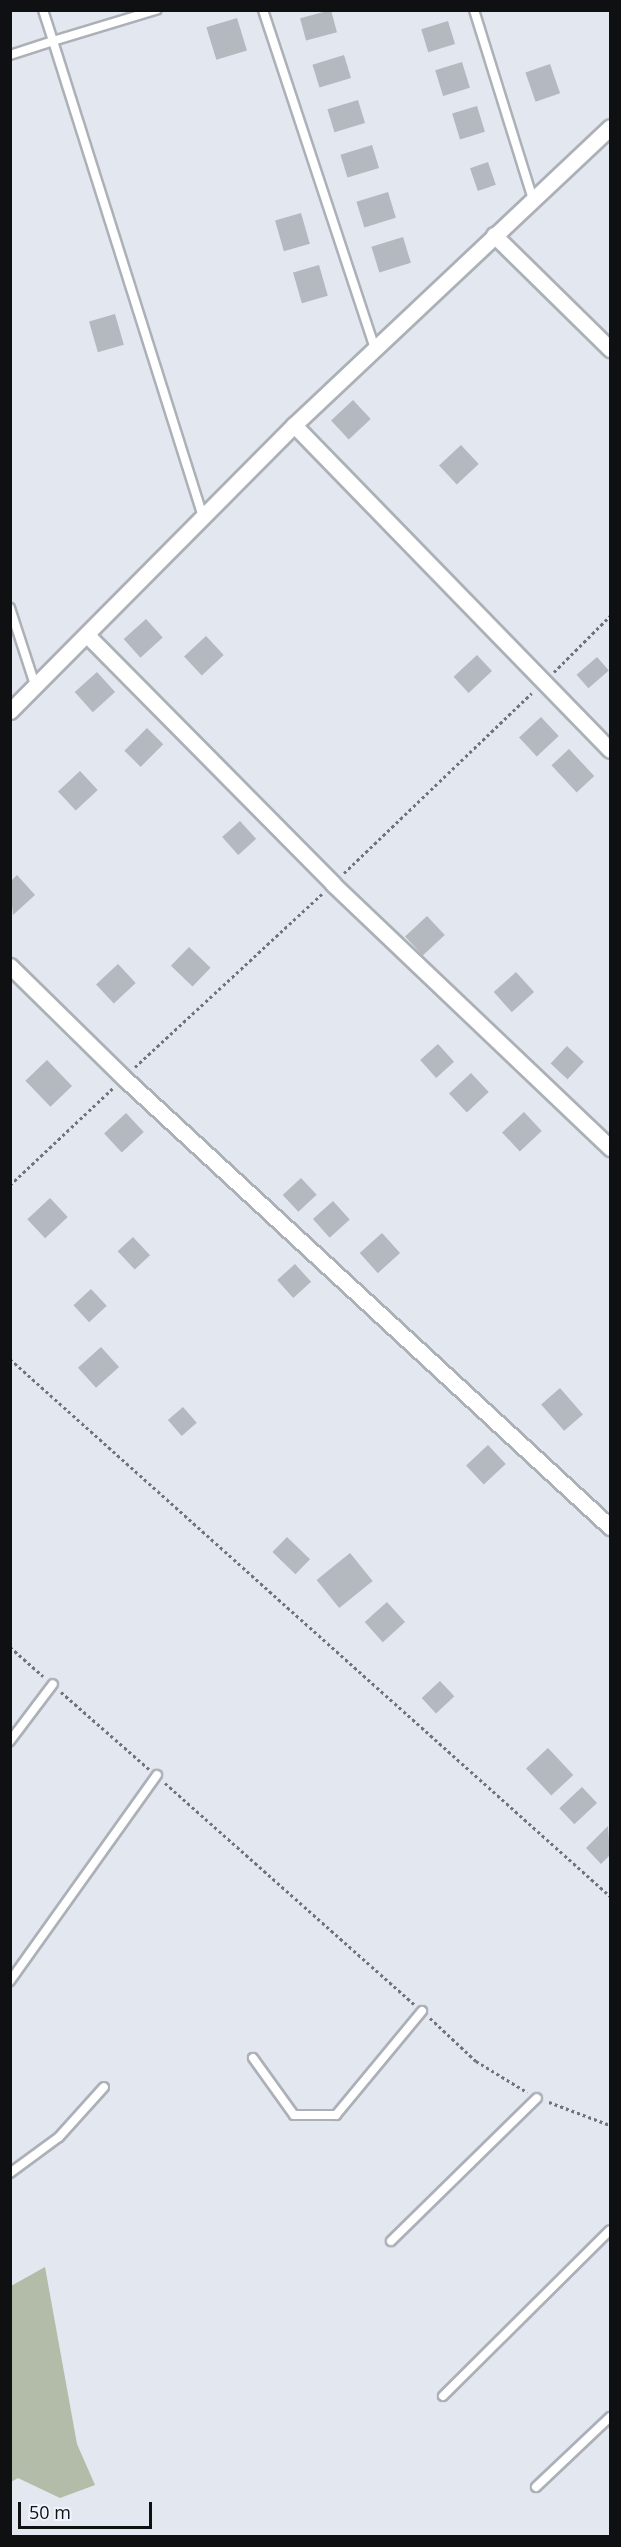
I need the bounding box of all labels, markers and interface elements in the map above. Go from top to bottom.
scale bar [21,2490,154,2528]
text: 50 m [29,2500,71,2524]

